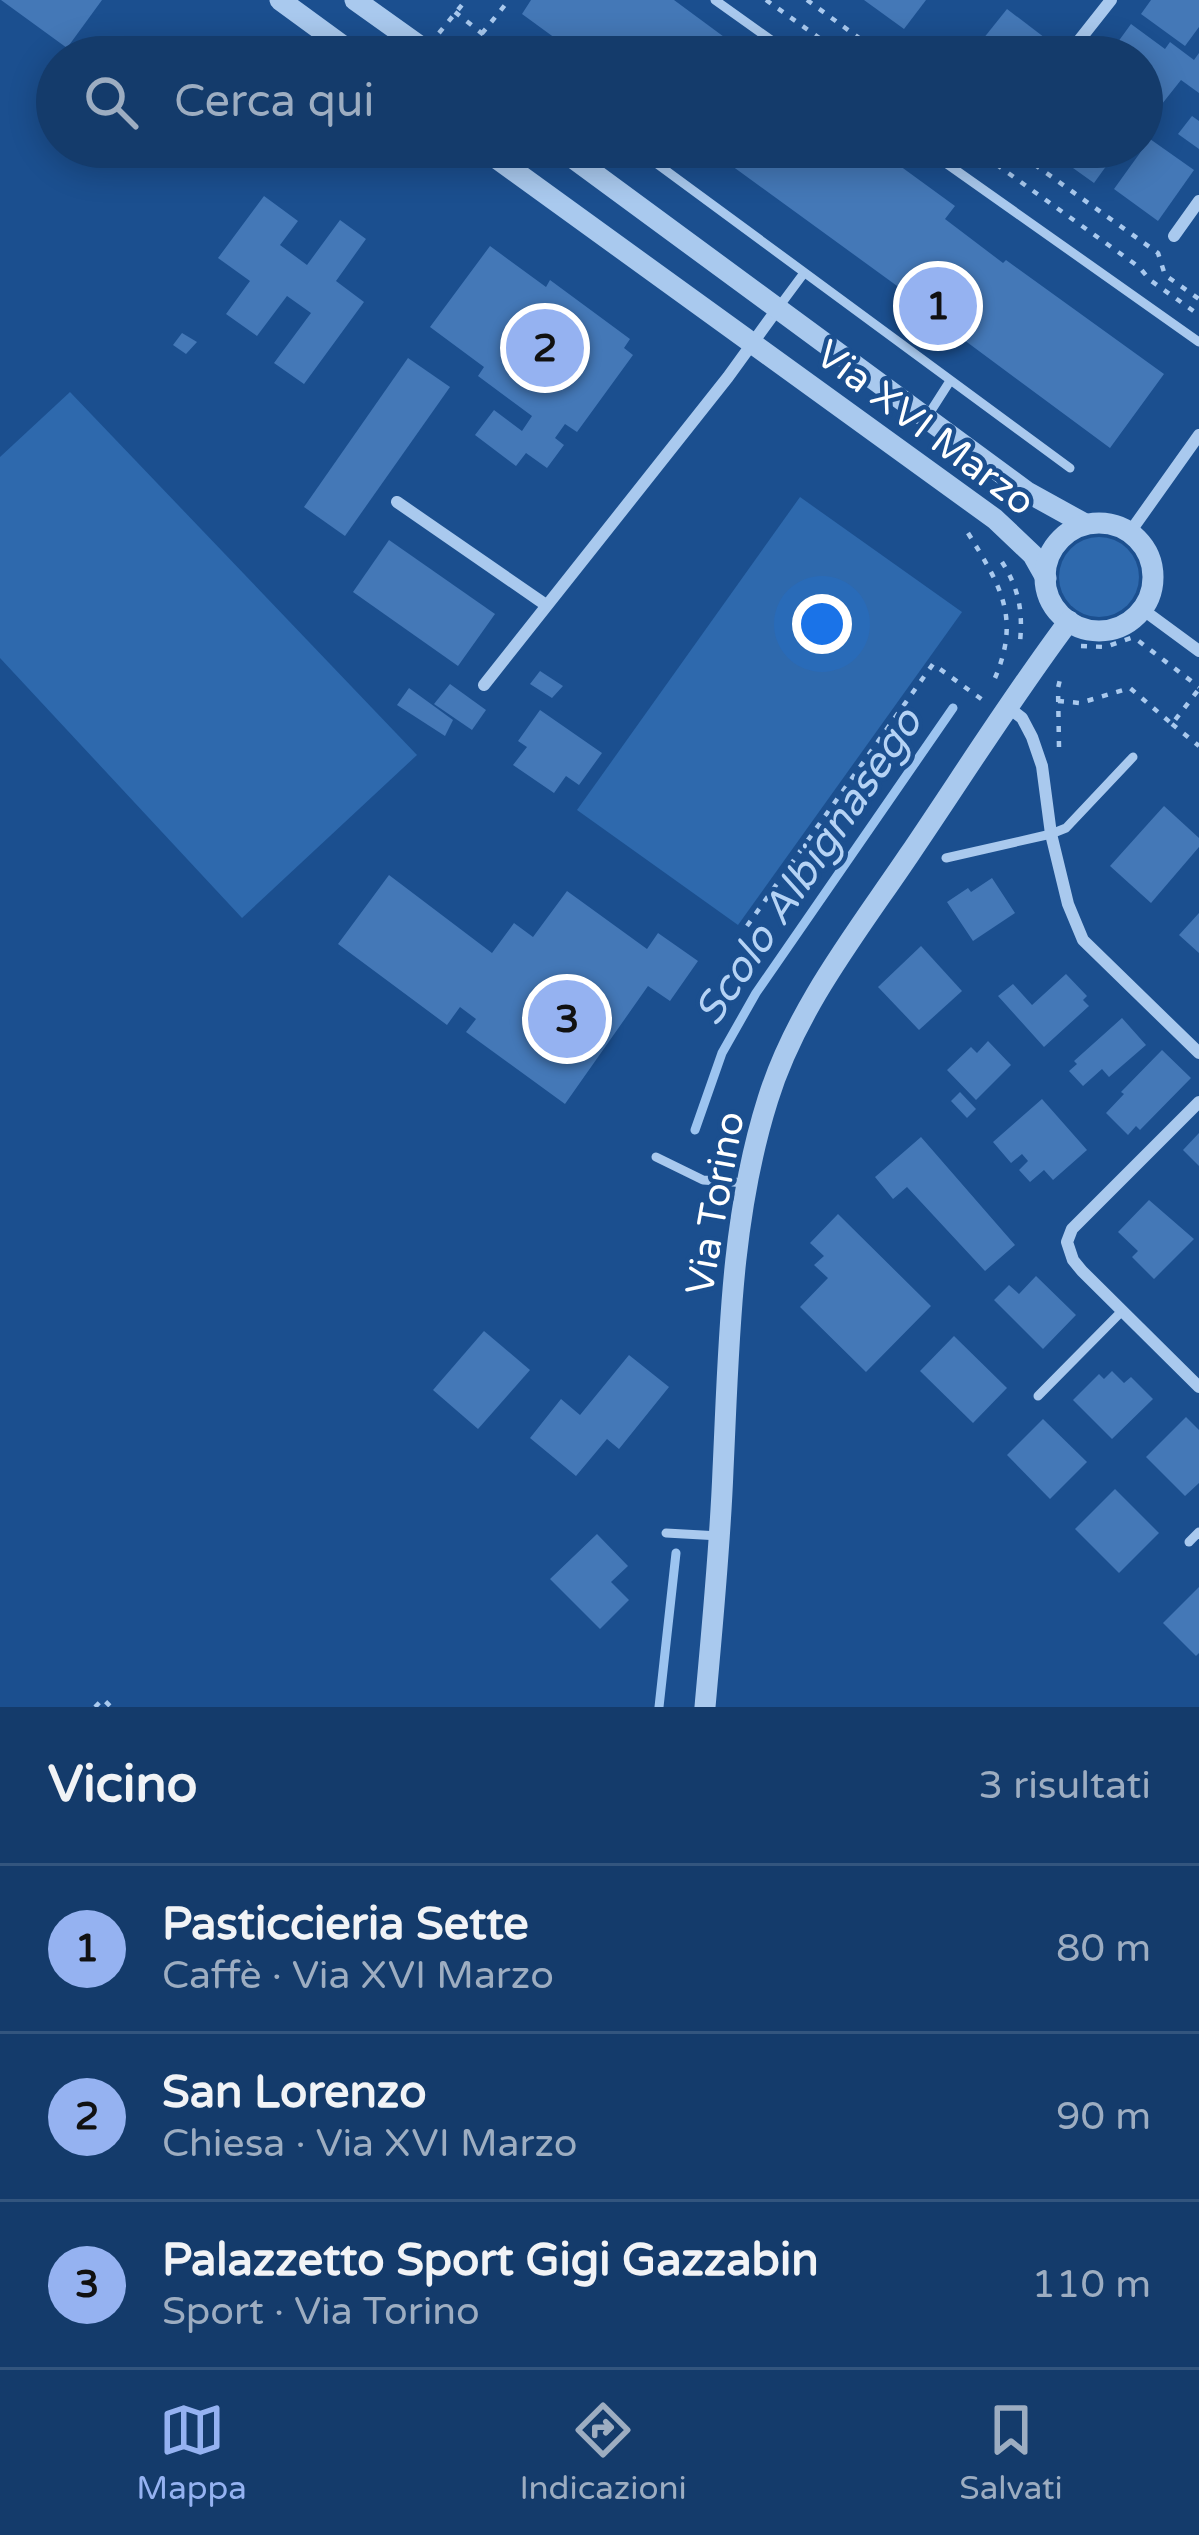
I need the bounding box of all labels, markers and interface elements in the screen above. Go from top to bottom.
search box [36,36,1163,168]
icon: search [78,69,144,135]
text: Cerca qui [174,75,375,129]
pin: 1 [899,261,977,351]
pin: 2 [506,303,584,393]
street label: Via XVI Marzo [806,331,1044,526]
your location [792,594,852,654]
water label: Scolo Albignasego [683,697,934,1035]
pin: 3 [528,974,606,1064]
street label: Via Torino [676,1108,755,1299]
text: Vicino [48,1754,198,1816]
text: 3 risultati [979,1762,1151,1809]
text: Pasticcieria Sette [162,1898,529,1952]
text: 1 [75,1925,99,1972]
text: 80 m [1056,1925,1151,1972]
text: Caffè · Via XVI Marzo [162,1952,554,1999]
text: San Lorenzo [162,2066,427,2120]
text: 2 [75,2093,99,2140]
text: 90 m [1056,2093,1151,2140]
text: Chiesa · Via XVI Marzo [162,2120,578,2167]
text: Palazzetto Sport Gigi Gazzabin [162,2234,819,2288]
text: 3 [75,2261,99,2308]
text: 110 m [1032,2261,1151,2308]
text: Sport · Via Torino [162,2288,480,2335]
tab: Mappa [136,2397,247,2508]
tab: Indicazioni [519,2397,687,2508]
tab: Salvati [959,2397,1063,2508]

